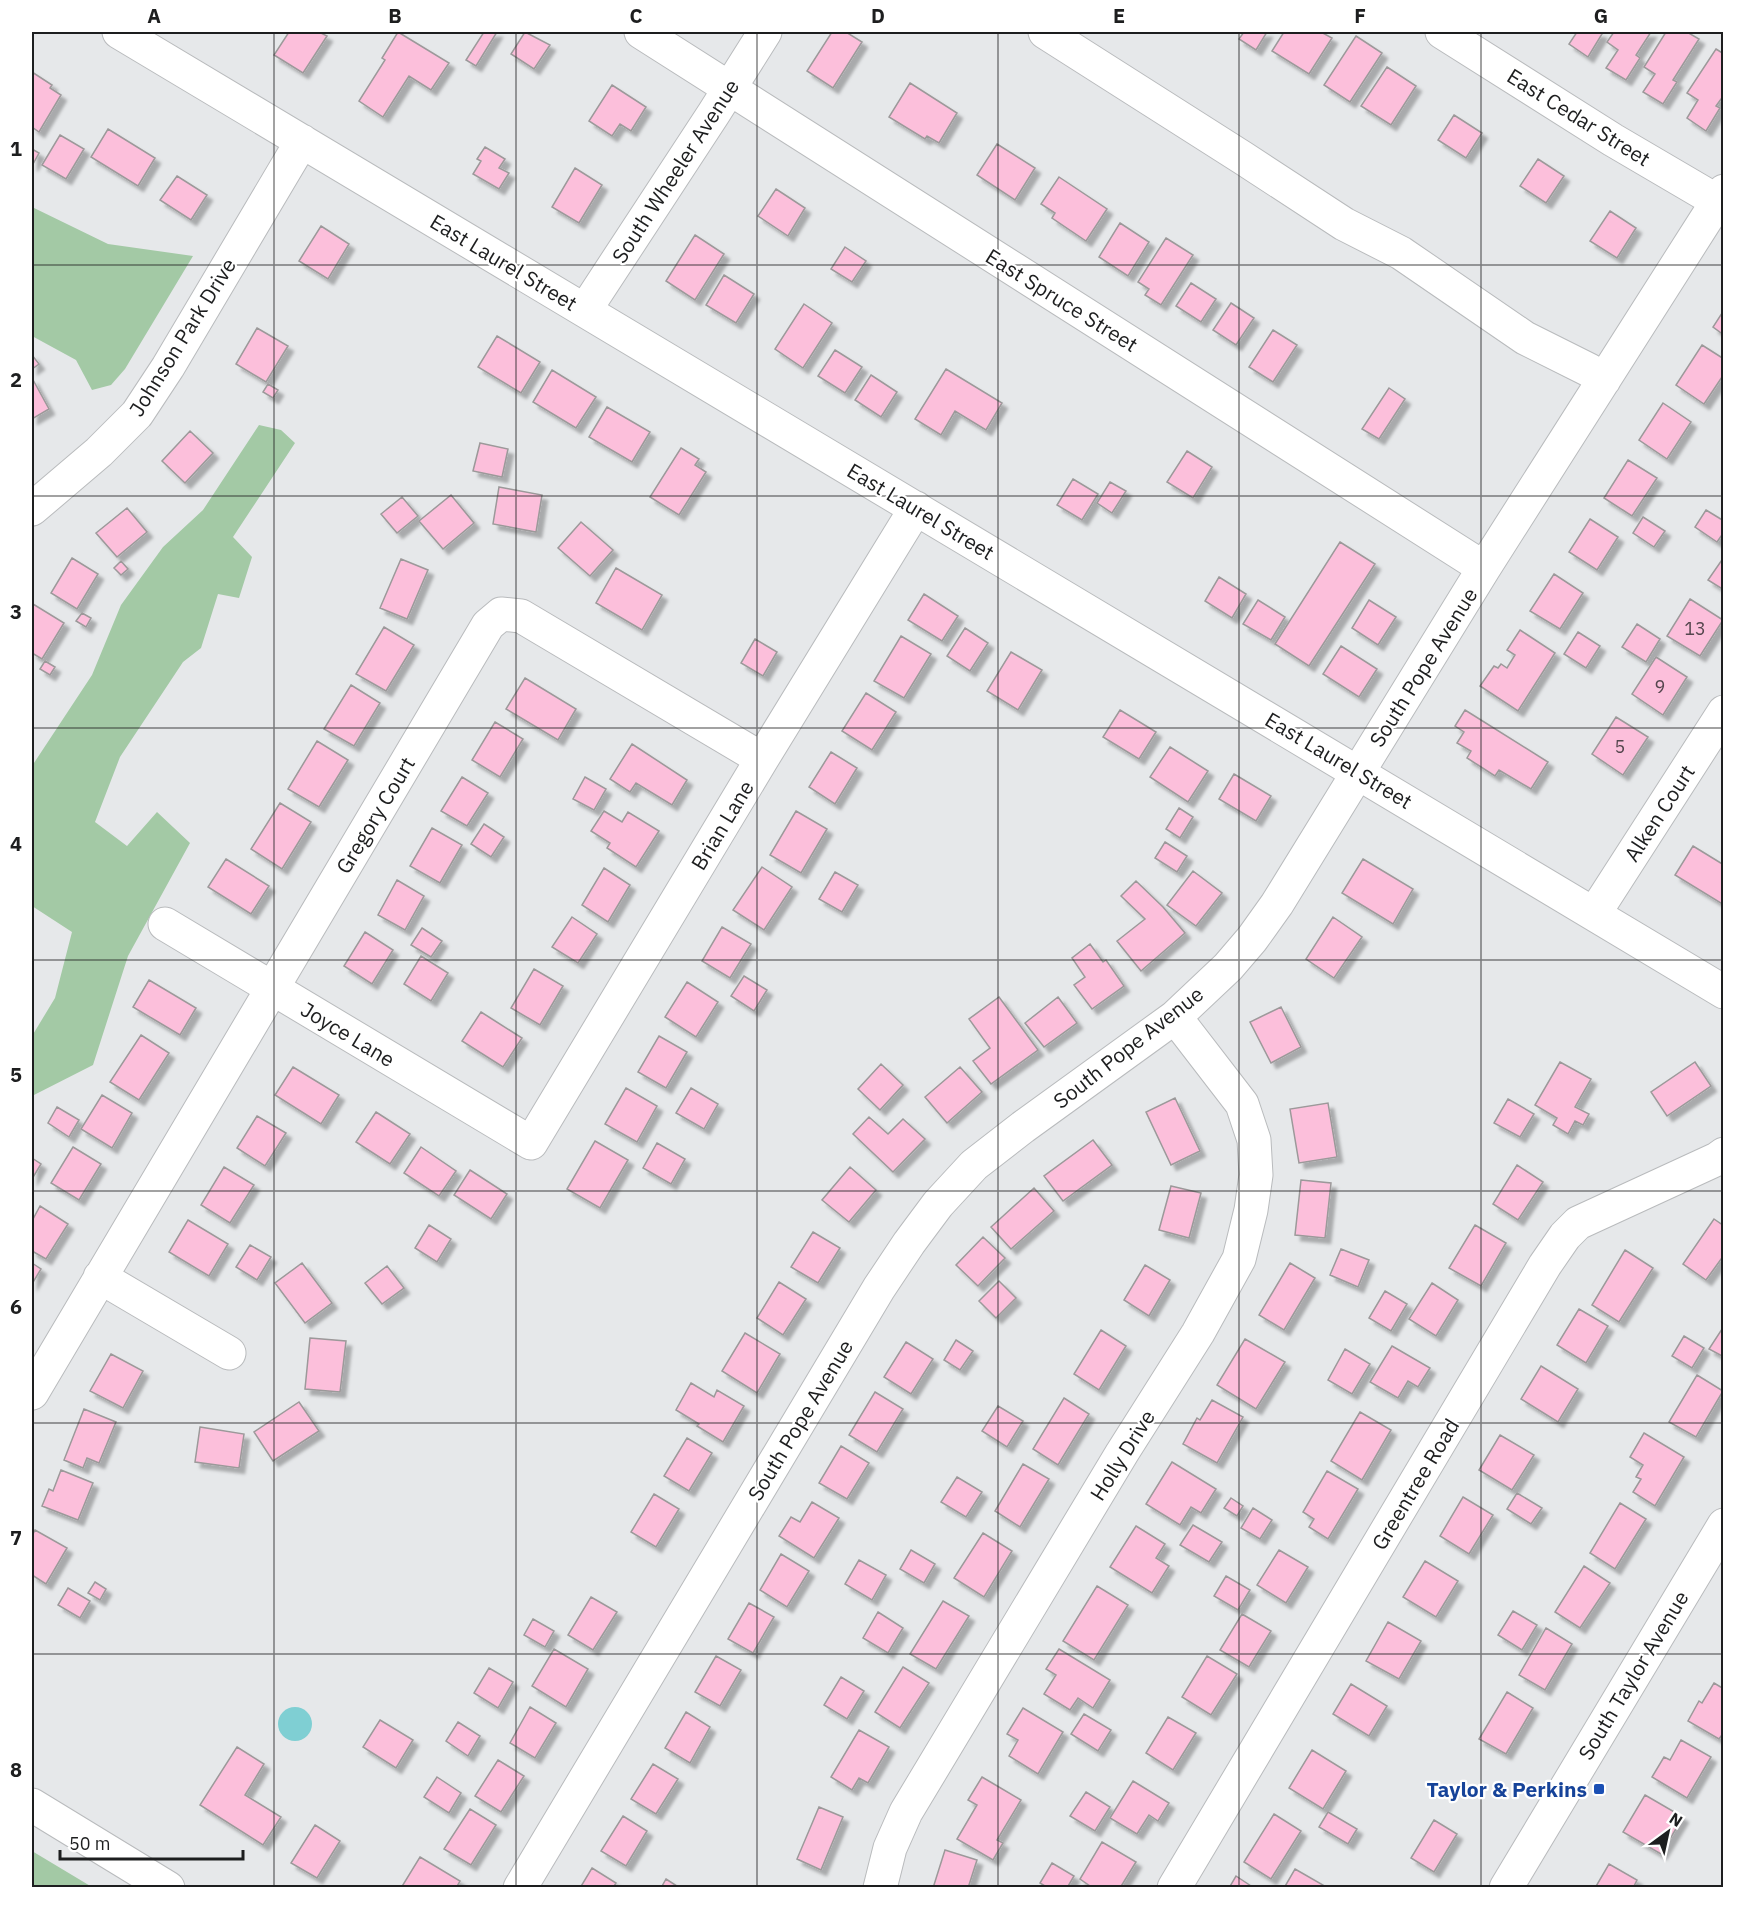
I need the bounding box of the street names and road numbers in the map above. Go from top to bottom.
street label: East Cedar Street [1502,62,1656,172]
street label: South Wheeler Avenue [605,74,745,268]
street label: East Laurel Street [425,207,583,317]
street label: East Spruce Street [981,242,1143,358]
street label: Johnson Park Drive [122,253,242,421]
street label: East Laurel Street [842,456,1000,566]
street label: South Pope Avenue [1363,582,1483,752]
street label: East Laurel Street [1260,705,1418,815]
street label: Gregory Court [329,751,421,879]
street label: Alken Court [1617,759,1701,867]
street label: Brian Lane [684,775,760,875]
street label: South Pope Avenue [1047,980,1209,1114]
street label: Joyce Lane [296,995,400,1073]
street label: South Pope Avenue [741,1334,859,1506]
street label: Holly Drive [1083,1404,1161,1506]
street label: Greentree Road [1365,1413,1465,1555]
street label: South Taylor Avenue [1571,1585,1695,1765]

